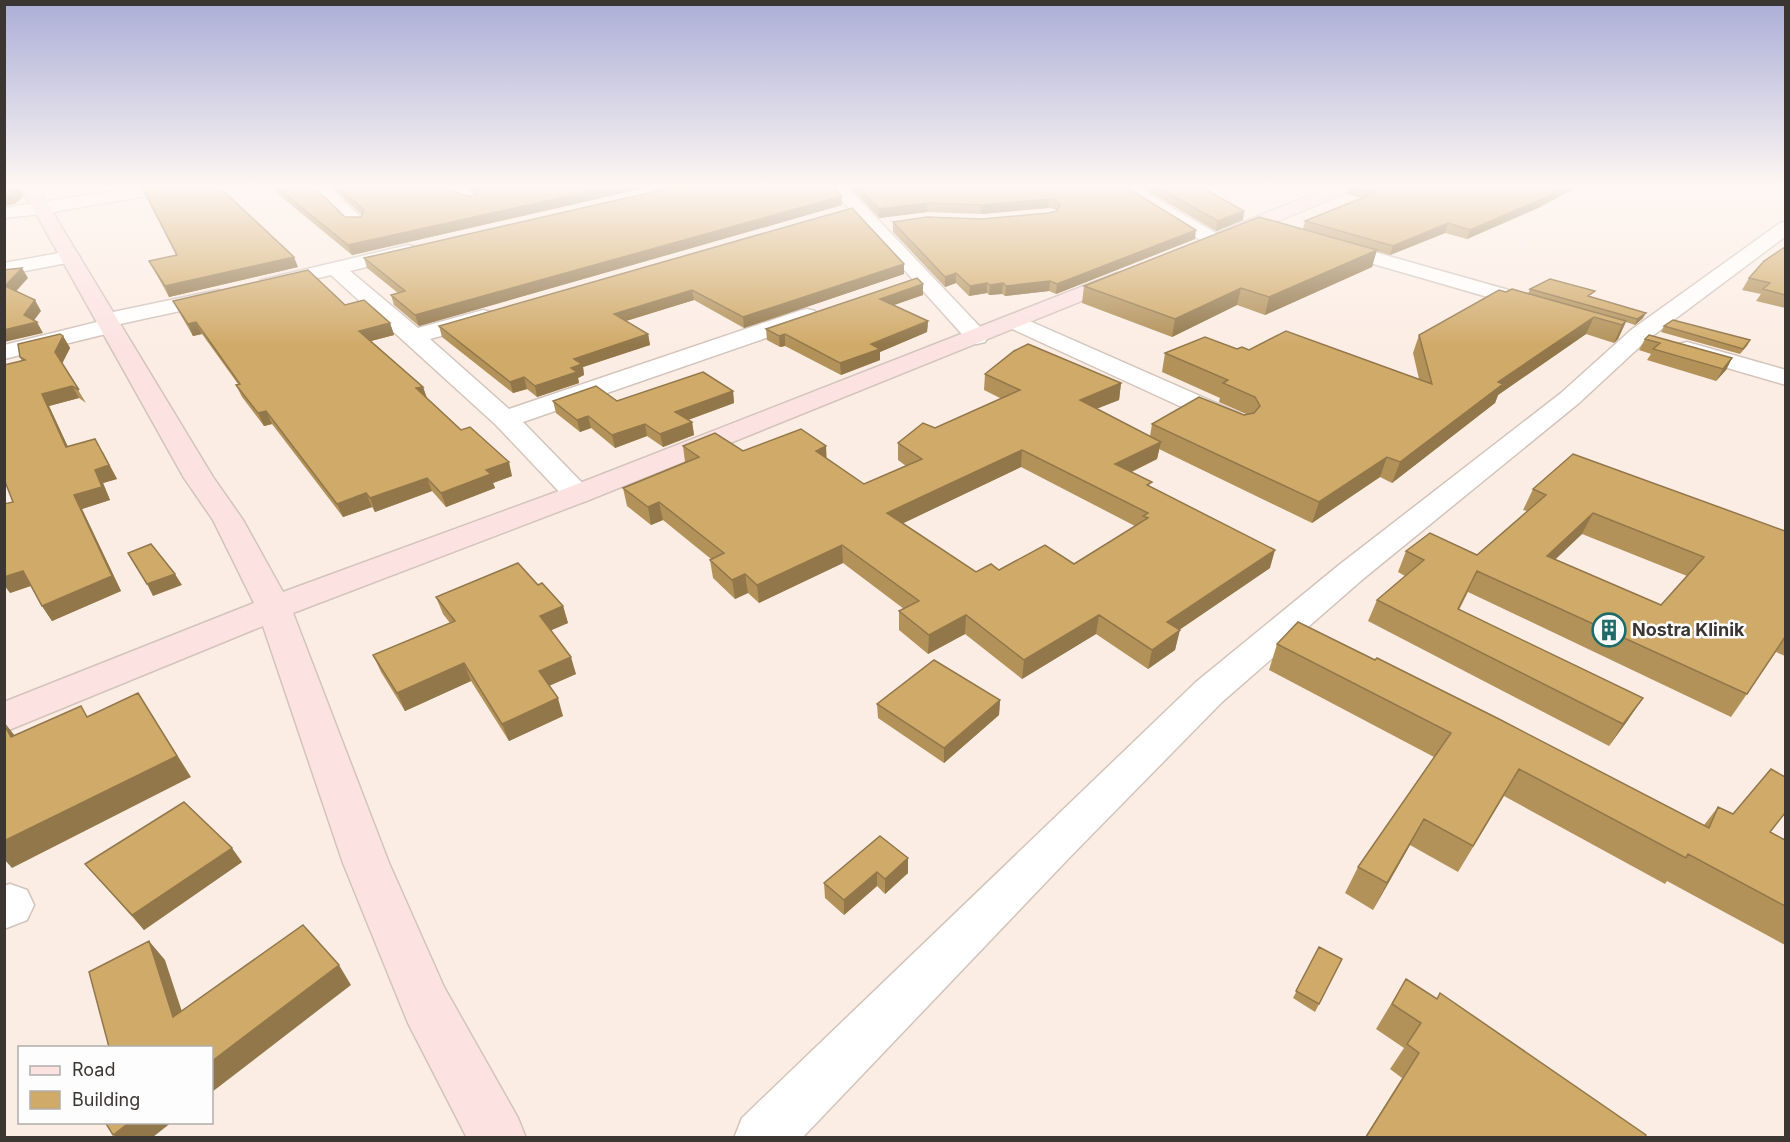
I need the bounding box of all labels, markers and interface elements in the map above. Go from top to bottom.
building icon: Nostra Klinik [1591,612,1627,648]
place label: Nostra Klinik [1632,619,1745,640]
legend [18,1046,213,1124]
text: Road [72,1059,115,1080]
text: Building [72,1089,140,1110]

